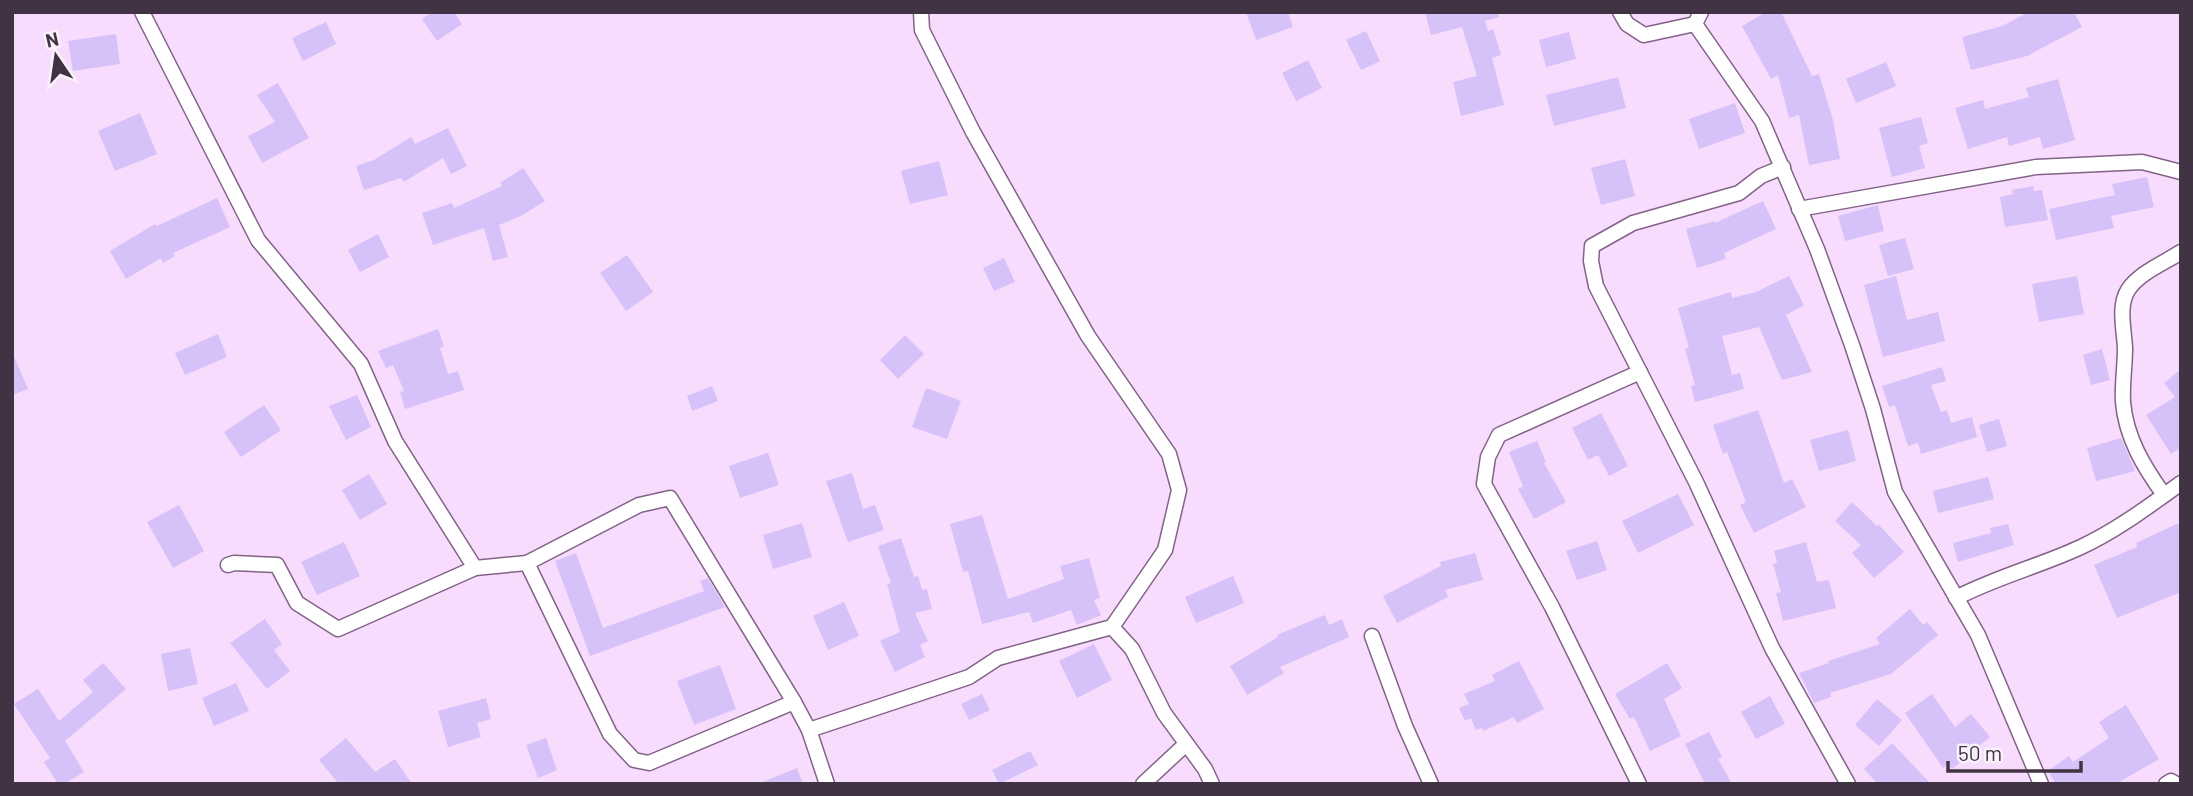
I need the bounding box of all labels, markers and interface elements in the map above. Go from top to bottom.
north arrow [21,21,91,91]
text: N [43,26,61,52]
scale bar [1948,730,2081,774]
text: 50 m [1958,740,2002,765]

